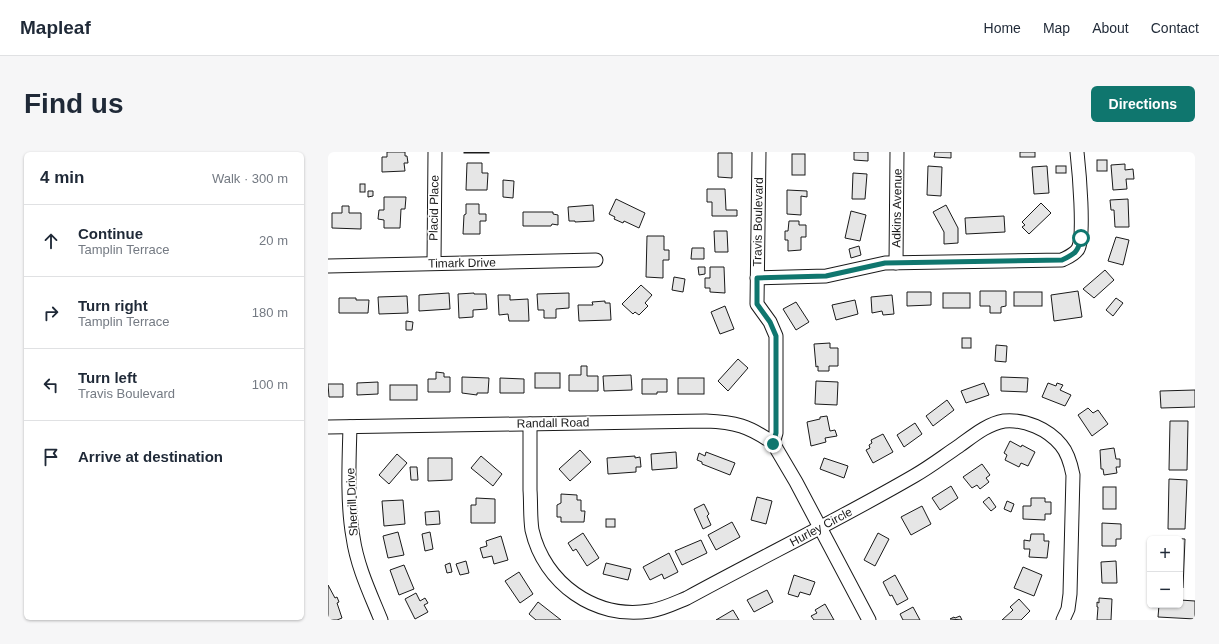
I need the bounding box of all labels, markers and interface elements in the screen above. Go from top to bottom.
text: Mapleaf [20,17,91,38]
text: Home [984,20,1021,36]
text: Map [1043,20,1070,36]
text: About [1092,20,1129,36]
text: Contact [1151,20,1199,36]
button: Directions [1091,86,1195,122]
text: Find us [24,88,124,119]
text: 4 min [40,168,84,187]
street label: Adkins Avenue [889,168,905,248]
text: Walk · 300 m [212,171,288,186]
street label: Placid Place [426,175,442,241]
street label: Travis Boulevard [750,177,766,267]
text: Continue [78,225,143,242]
route start [1072,229,1090,247]
icon: ahead [40,230,62,252]
text: 20 m [259,233,288,248]
text: Tamplin Terrace [78,242,170,257]
street label: Timark Drive [428,255,496,271]
text: Turn right [78,297,148,314]
icon: right [40,302,62,324]
text: 180 m [252,305,288,320]
text: Tamplin Terrace [78,314,170,329]
text: Turn left [78,369,137,386]
icon: left [40,374,62,396]
text: 100 m [252,377,288,392]
text: Travis Boulevard [78,386,175,401]
street label: Randall Road [517,415,589,431]
route end [764,435,782,453]
icon: arrive [40,446,62,468]
text: Arrive at destination [78,448,223,465]
street label: Sherrill Drive [343,467,361,537]
street label: Hurley Circle [787,505,855,549]
map controls [1147,536,1183,608]
button: + [1147,536,1183,572]
button: − [1147,572,1183,608]

